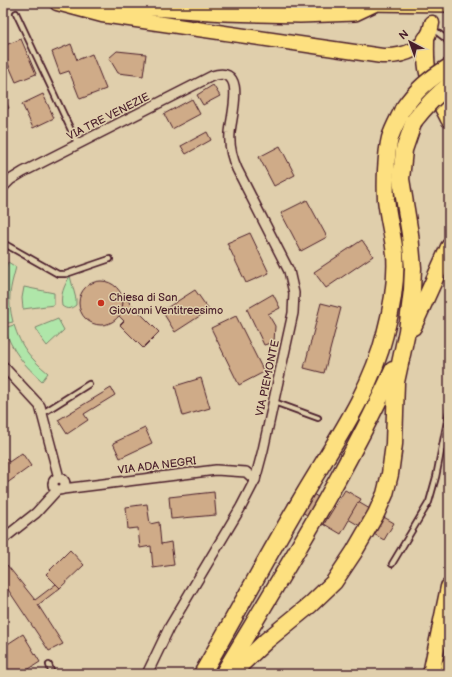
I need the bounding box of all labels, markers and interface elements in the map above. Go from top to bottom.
north arrow [390,22,430,62]
text: N [396,27,411,42]
street label: VIA TRE VENEZIE [65,90,152,143]
place label: Chiesa di San Giovanni Ventitreesimo [109,291,223,317]
marker: Chiesa di San Giovanni Ventitreesimo [96,298,106,308]
street label: VIA PIEMONTE [253,339,282,417]
street label: VIA ADA NEGRI [117,454,198,477]

